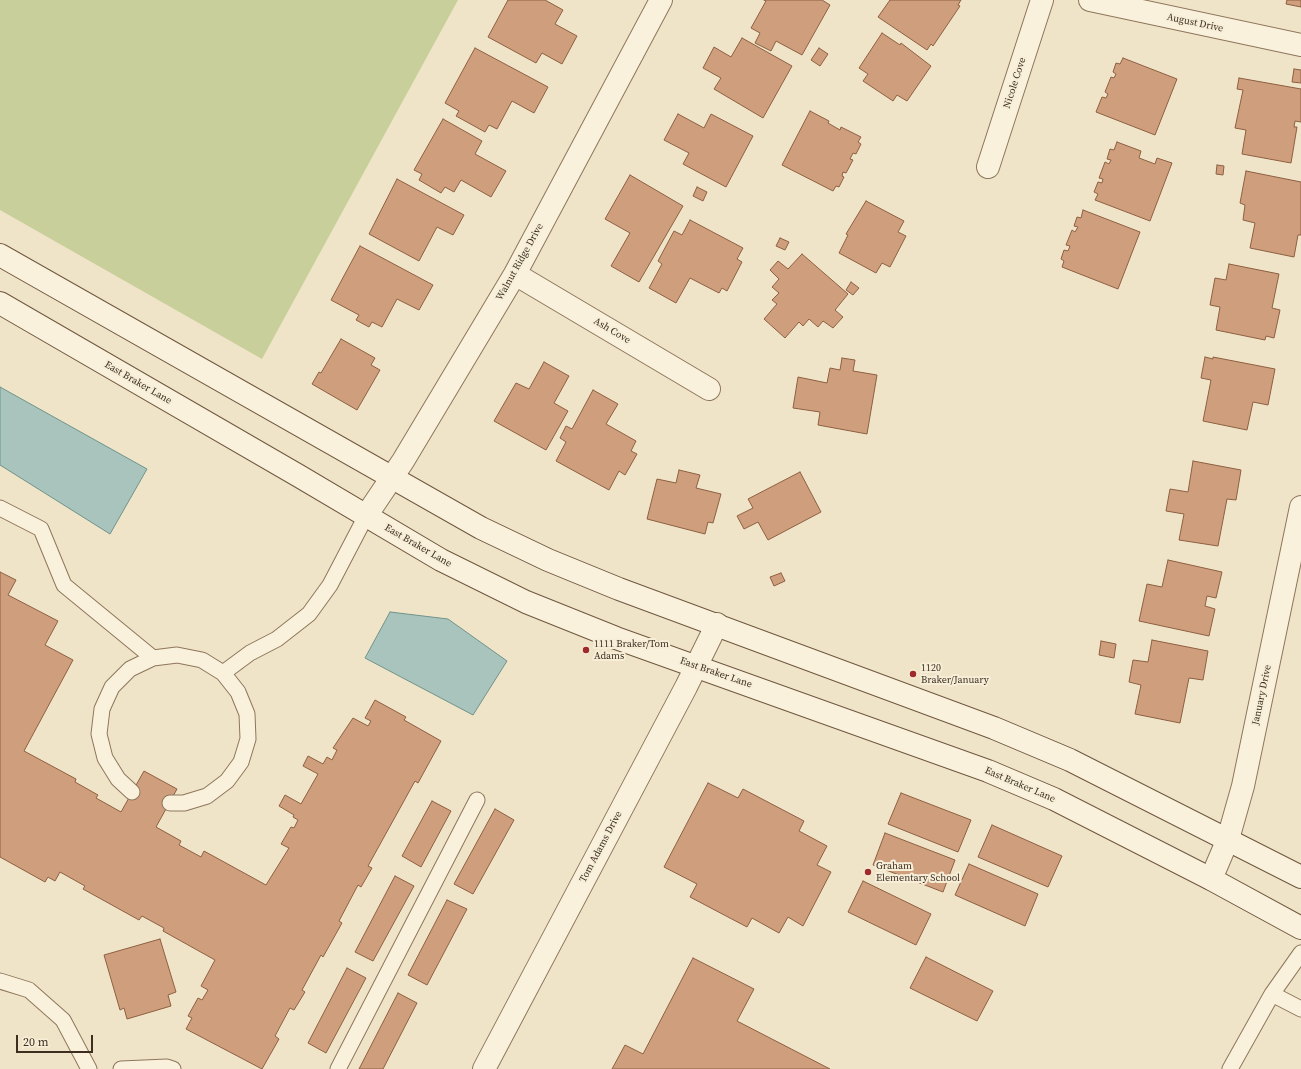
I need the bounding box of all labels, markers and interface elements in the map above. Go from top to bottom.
street label: August Drive [1166,11,1224,35]
street label: Nicole Cove [1001,56,1029,110]
street label: Walnut Ridge Drive [494,221,546,303]
street label: Ash Cove [591,315,633,347]
street label: East Braker Lane [102,359,174,407]
street label: East Braker Lane [382,522,454,570]
place label: 1111 Braker/Tom Adams [594,638,669,662]
marker: 1111 Braker/Tom Adams [581,645,591,655]
street label: East Braker Lane [678,655,754,691]
place label: 1120 Braker/January [921,662,989,686]
street label: January Drive [1250,664,1274,726]
marker: 1120 Braker/January [908,669,918,679]
street label: East Braker Lane [983,765,1057,805]
street label: Tom Adams Drive [577,809,625,885]
place label: Graham Elementary School [876,860,960,884]
marker: Graham Elementary School [863,867,873,877]
scale bar [18,1027,95,1053]
text: 20 m [23,1034,49,1050]

